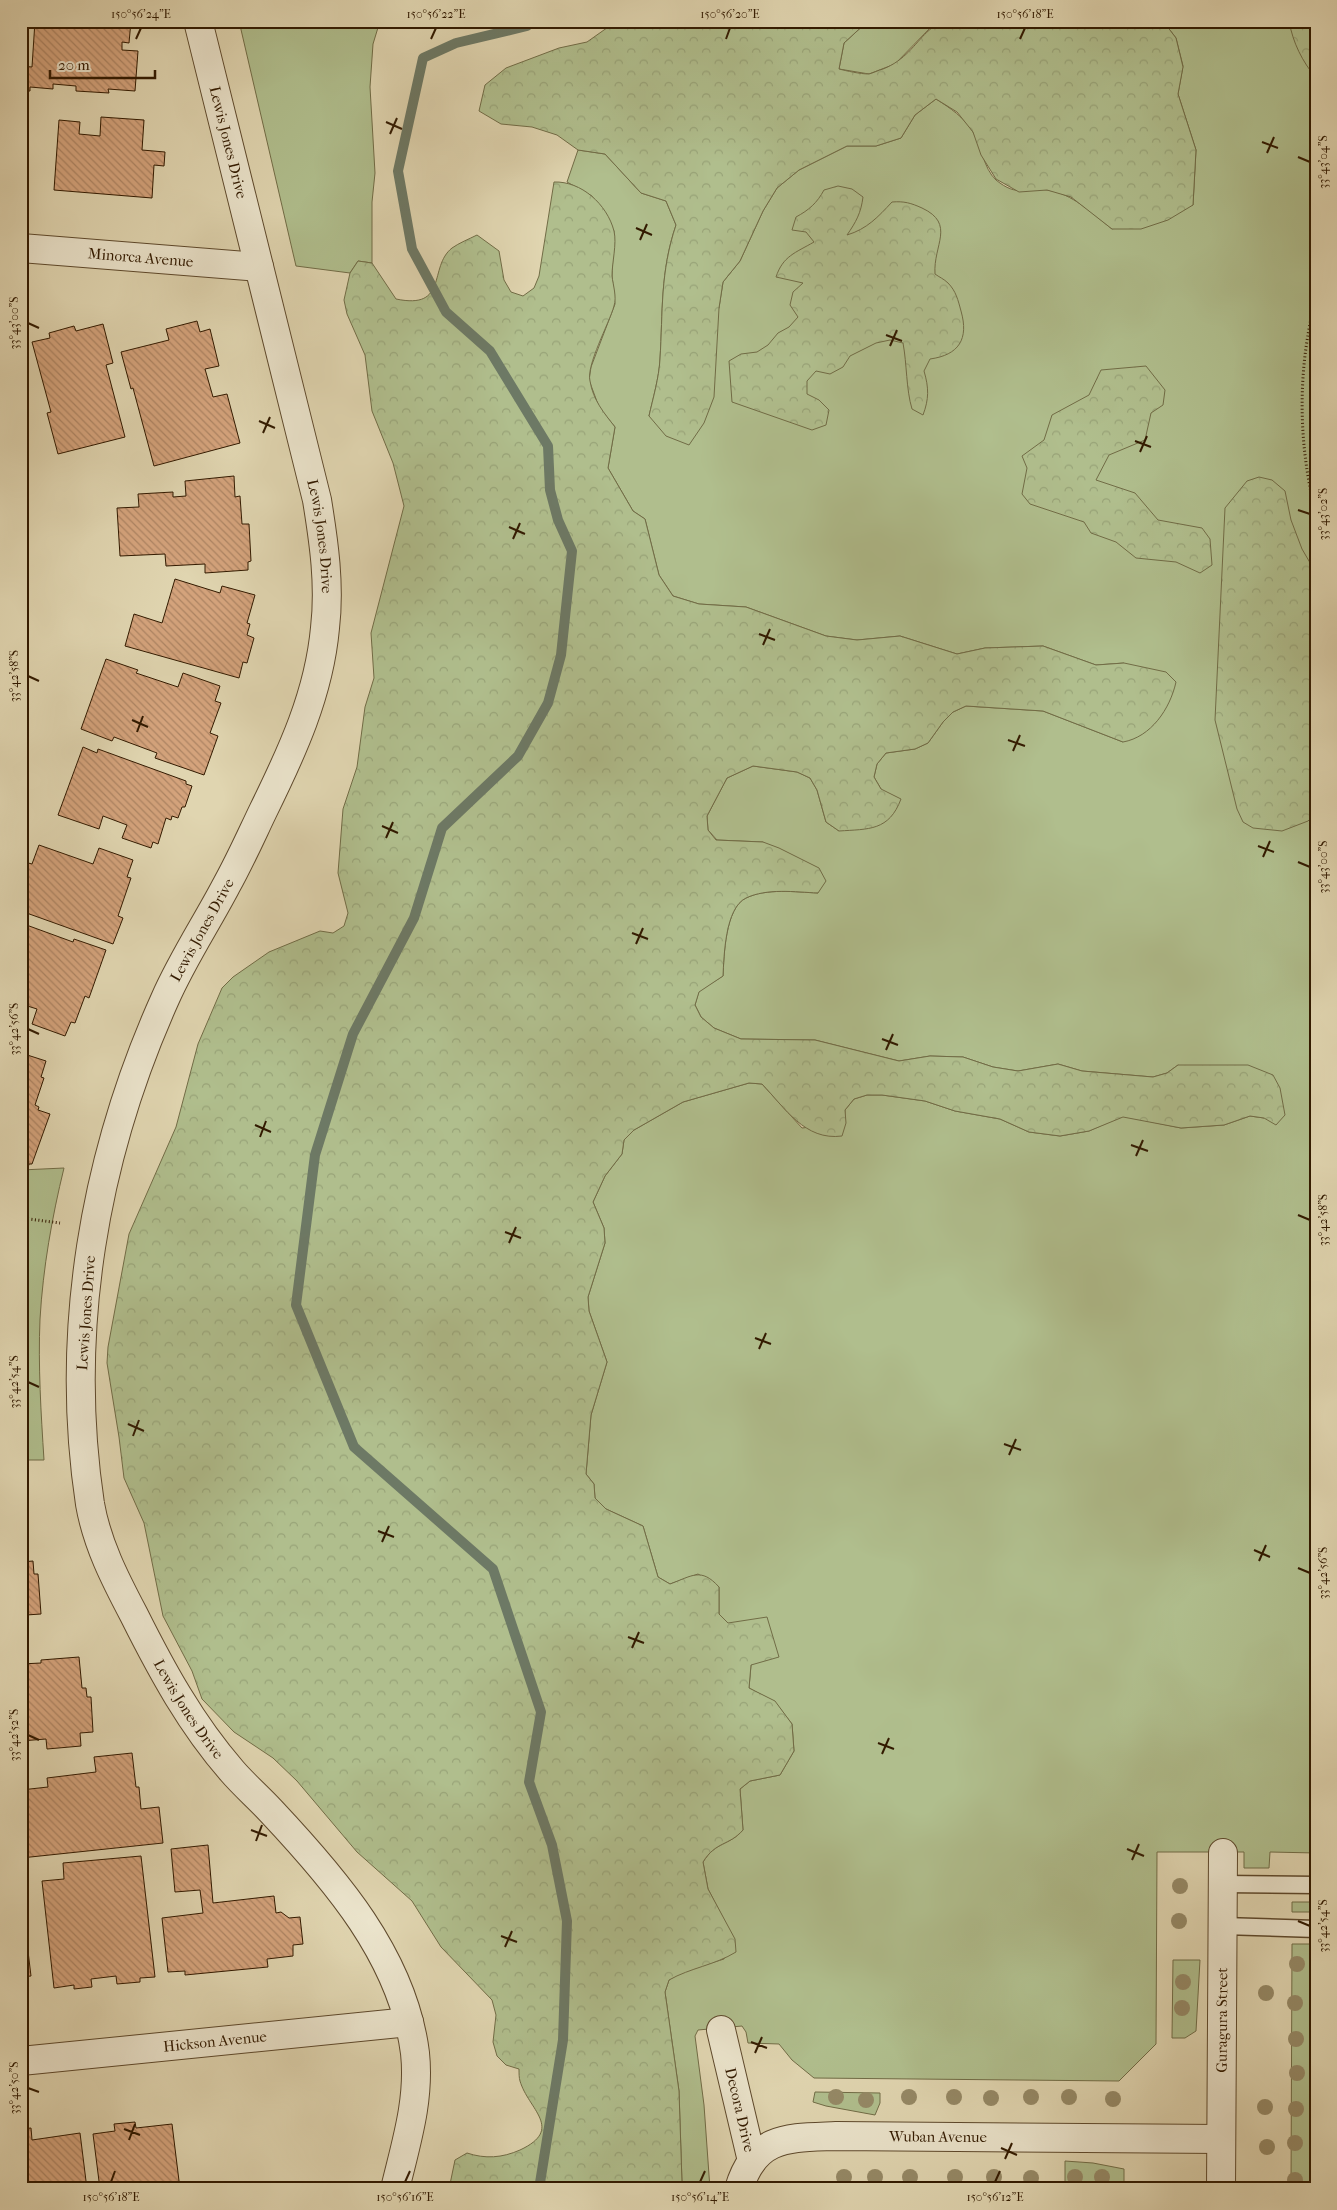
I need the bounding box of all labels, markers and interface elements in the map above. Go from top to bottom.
text: 150°56'24"E [111,7,171,21]
text: 150°56'22"E [407,7,465,21]
text: 150°56'20"E [700,7,760,21]
text: 150°56'18"E [997,7,1053,21]
scale bar [50,48,155,80]
text: 20 m [58,56,90,74]
street label: Lewis Jones Drive [206,84,251,201]
text: 33°43'04"S [1316,135,1330,189]
street label: Minorca Avenue [87,244,195,271]
text: 33°43'00"S [7,297,21,349]
street label: Lewis Jones Drive [303,477,336,594]
text: 33°43'02"S [1316,488,1330,540]
text: 33°42'58"S [7,650,21,702]
text: 33°43'00"S [1316,841,1330,893]
street label: Lewis Jones Drive [166,875,238,985]
text: 33°42'56"S [7,1003,21,1055]
text: 33°42'58"S [1316,1194,1330,1246]
street label: Lewis Jones Drive [73,1254,99,1371]
text: 33°42'54"S [7,1355,21,1409]
text: 33°42'56"S [1316,1547,1330,1599]
street label: Lewis Jones Drive [150,1656,228,1763]
text: 33°42'52"S [7,1709,21,1761]
text: 33°42'54"S [1316,1899,1330,1953]
street label: Guragura Street [1213,1967,1231,2073]
street label: Hickson Avenue [162,2027,268,2056]
text: 33°42'50"S [7,2062,21,2114]
street label: Decora Drive [721,2066,759,2154]
street label: Wuban Avenue [888,2127,988,2146]
text: 150°56'18"E [83,2190,139,2204]
text: 150°56'16"E [376,2190,434,2204]
text: 150°56'14"E [671,2190,729,2204]
text: 150°56'12"E [966,2190,1024,2204]

